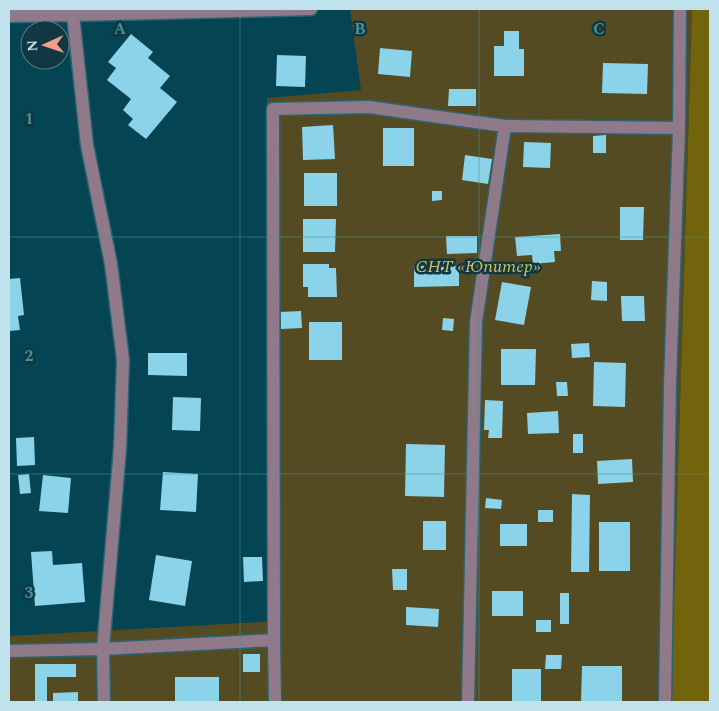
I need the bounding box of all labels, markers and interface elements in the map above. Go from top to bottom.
text: A [114,17,127,41]
text: B [354,17,366,41]
text: C [593,17,605,41]
north arrow [20,20,70,70]
text: N [22,39,43,52]
text: 1 [25,107,33,131]
park label: СНТ «Юпитер» [416,253,541,280]
text: 2 [25,344,34,368]
text: 3 [25,581,34,605]

